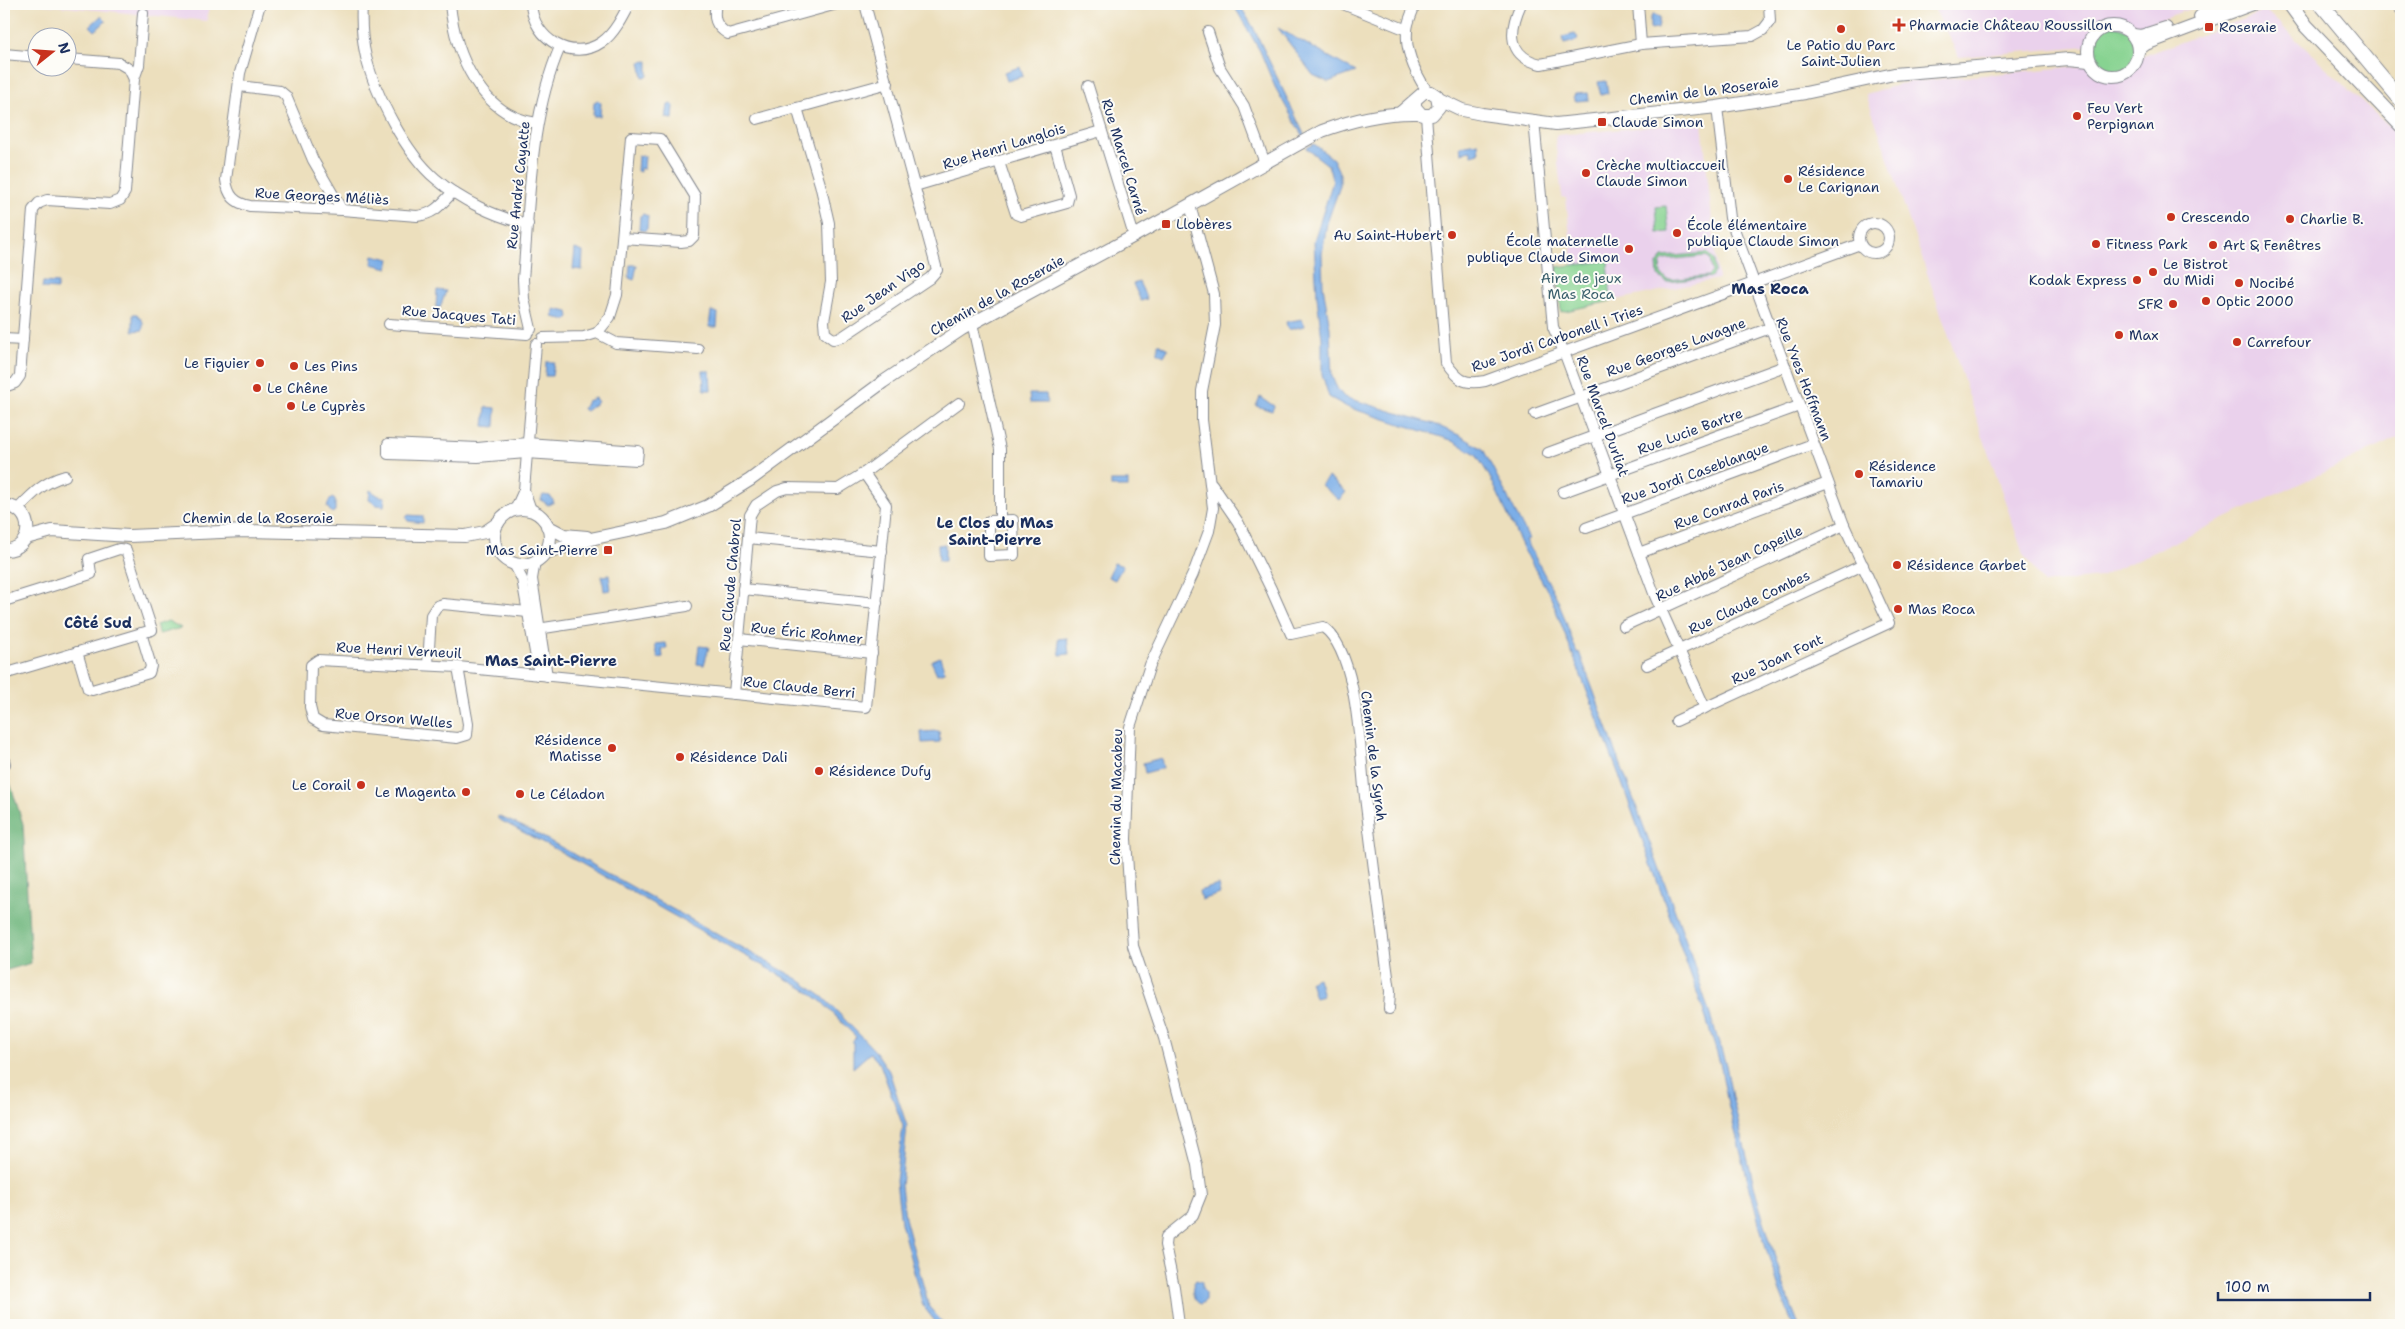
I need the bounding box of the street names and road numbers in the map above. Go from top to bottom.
street label: Chemin de la Roseraie [1628,73,1780,109]
street label: Rue Marcel Carné [1098,97,1150,218]
street label: Rue Henri Langlois [940,119,1068,173]
street label: Rue André Cayatte [502,120,534,250]
street label: Rue Georges Méliès [254,183,390,209]
street label: Chemin de la Roseraie [927,251,1067,339]
street label: Rue Jean Vigo [838,255,928,327]
street label: Rue Jordi Carbonell i Tries [1469,300,1645,376]
street label: Rue Jacques Tati [401,301,517,329]
street label: Rue Georges Lavagne [1604,313,1748,381]
street label: Rue Yves Hoffmann [1772,315,1836,444]
street label: Rue Marcel Durliat [1573,353,1633,479]
street label: Rue Lucie Bartre [1635,404,1745,458]
street label: Rue Jordi Caseblanque [1619,438,1771,508]
street label: Rue Conrad Paris [1672,477,1787,533]
street label: Chemin de la Roseraie [183,509,333,527]
street label: Rue Claude Chabrol [715,517,745,652]
street label: Rue Abbé Jean Capeille [1653,521,1805,605]
street label: Rue Claude Combes [1685,566,1813,638]
street label: Rue Éric Rohmer [750,618,864,648]
street label: Rue Joan Font [1728,630,1826,688]
street label: Rue Henri Verneuil [336,638,463,662]
street label: Rue Claude Berri [742,672,856,702]
street label: Chemin de la Syrah [1357,690,1391,822]
street label: Rue Orson Welles [334,704,454,732]
street label: Chemin du Macabeu [1106,728,1126,866]

